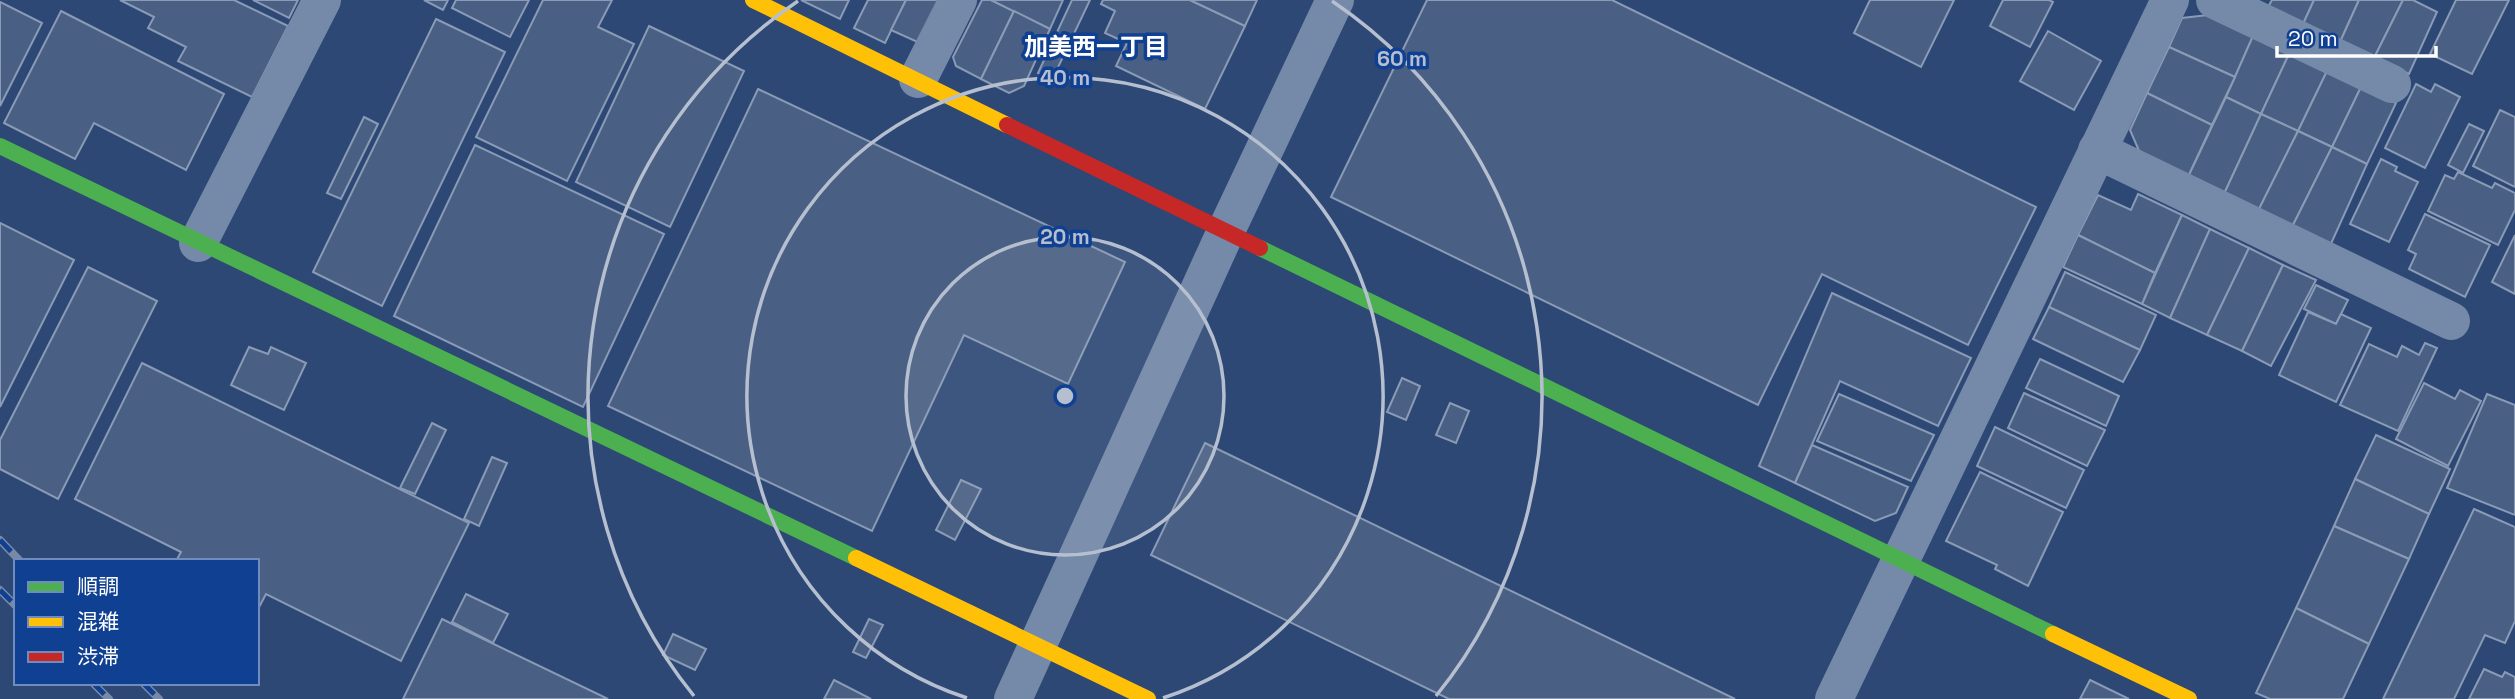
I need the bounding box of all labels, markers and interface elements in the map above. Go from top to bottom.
scale bar [2277,14,2436,58]
text: 20 m [2288,25,2338,52]
district label: 加美西一丁目 [1024,31,1168,62]
text: 60 m [1377,45,1427,72]
text: 40 m [1040,64,1090,91]
text: 20 m [1040,223,1090,250]
centre of rings [1053,384,1077,408]
legend [14,559,259,685]
text: 順調 [77,573,119,600]
text: 混雑 [77,608,119,635]
text: 渋滞 [77,643,119,670]

